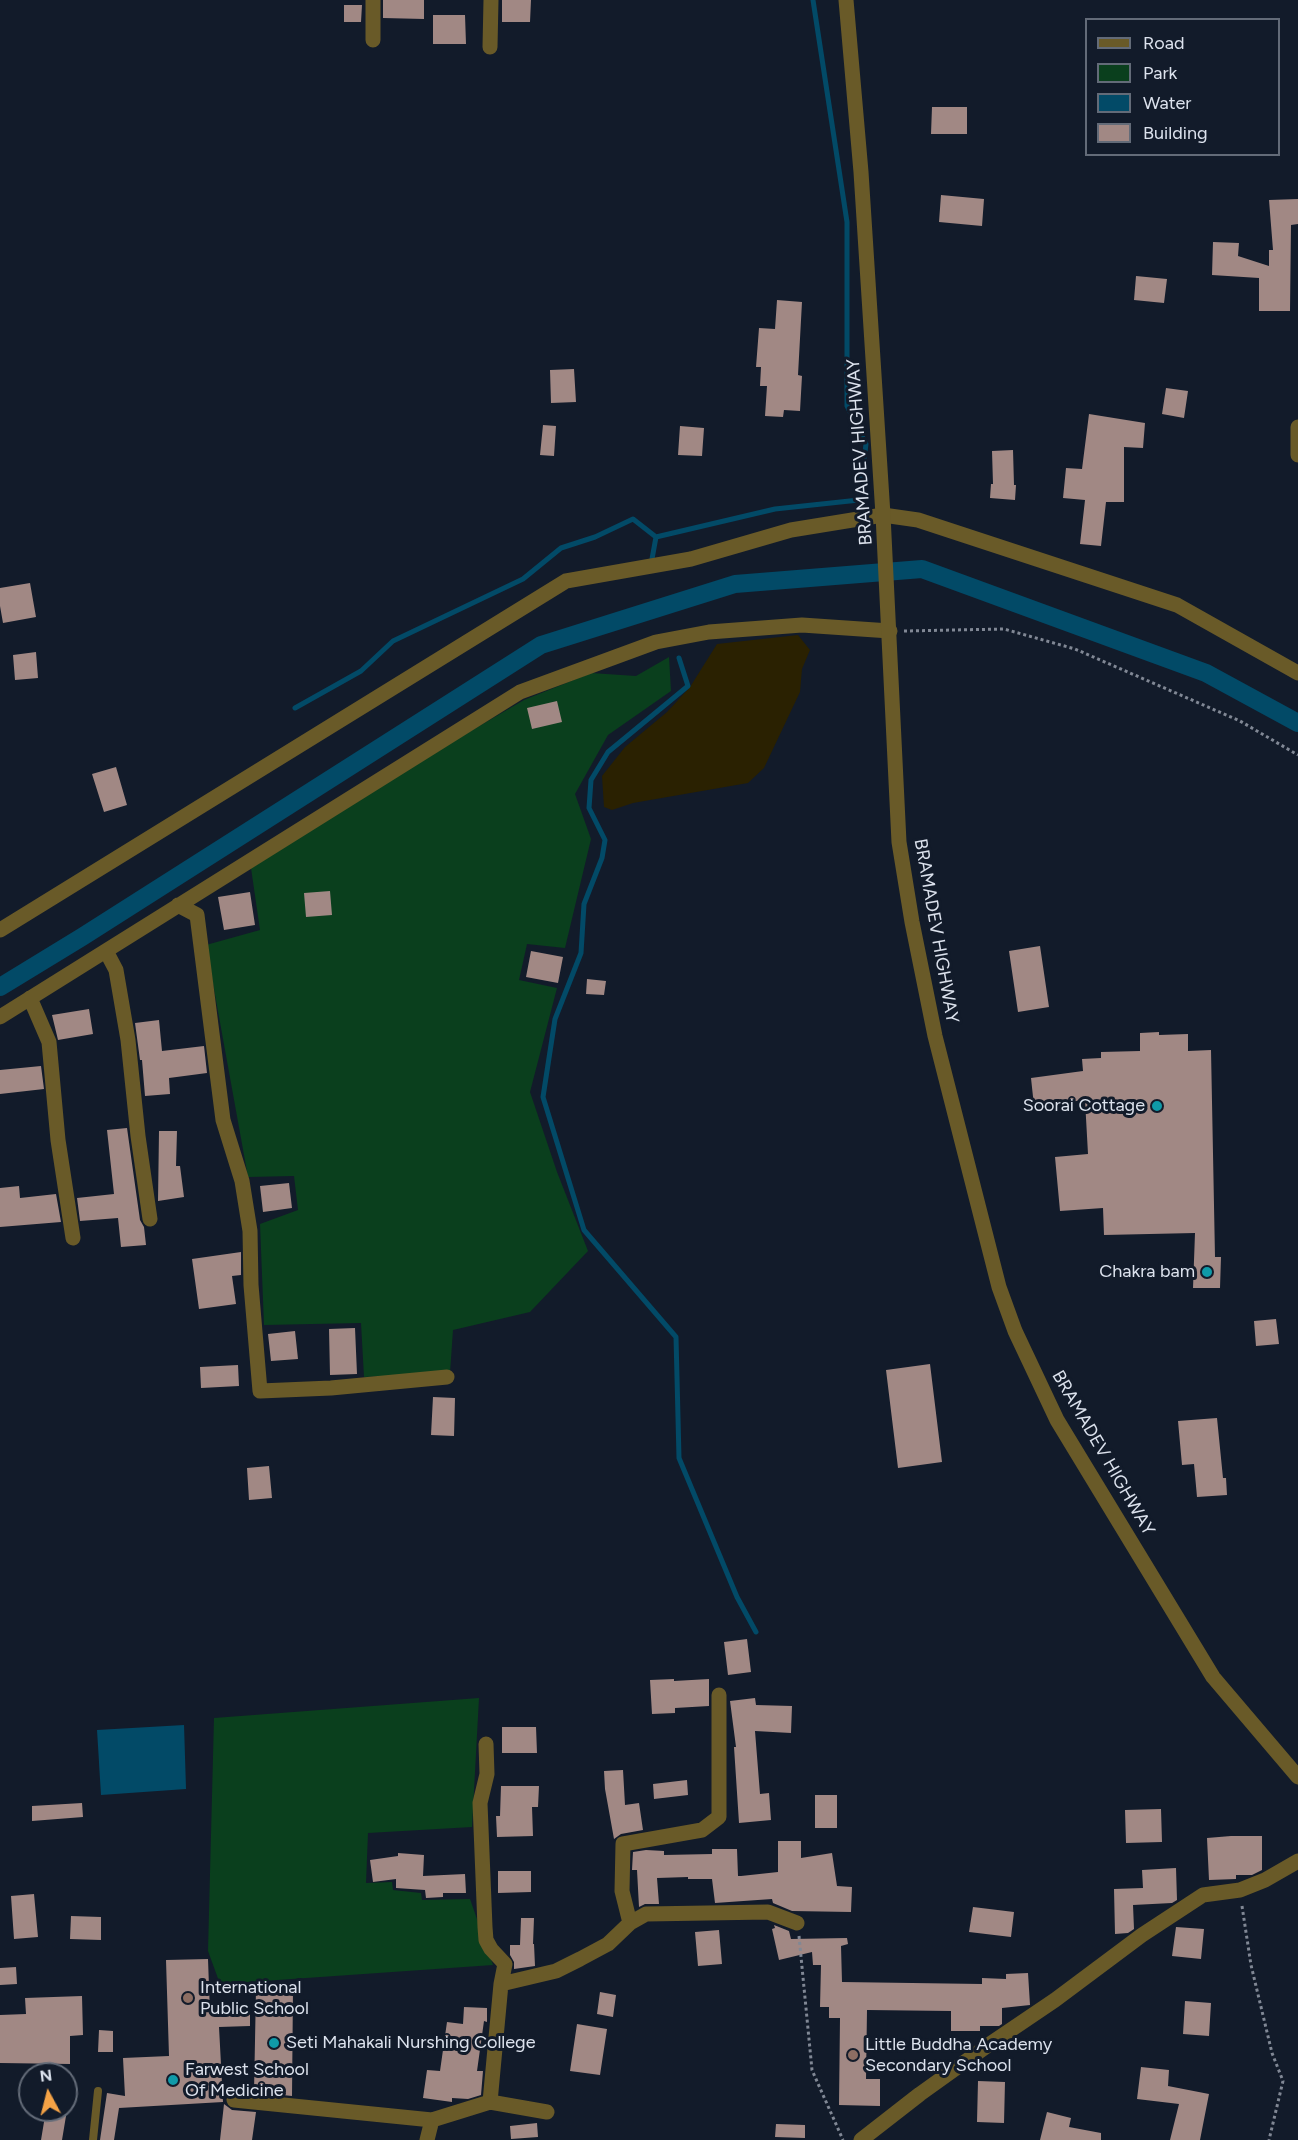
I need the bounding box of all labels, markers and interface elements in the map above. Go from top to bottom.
legend [1085,18,1280,156]
text: Road [1143,32,1184,54]
text: Park [1143,62,1177,84]
text: Water [1143,92,1191,114]
text: Building [1143,122,1208,144]
street label: BRAMADEV HIGHWAY [843,358,877,546]
street label: BRAMADEV HIGHWAY [909,837,963,1025]
place label: Soorai Cottage [1023,1095,1145,1117]
marker: Soorai Cottage [1150,1099,1164,1113]
place label: Chakra bam [1099,1261,1195,1283]
marker: Chakra bam [1200,1265,1214,1279]
street label: BRAMADEV HIGHWAY [1047,1367,1159,1539]
place label: International Public School [200,1977,309,2020]
marker: International Public School [181,1991,195,2005]
place label: Seti Mahakali Nurshing College [286,2032,536,2054]
place label: Little Buddha Academy Secondary School [865,2034,1052,2076]
marker: Seti Mahakali Nurshing College [267,2036,281,2050]
marker: Little Buddha Academy Secondary School [846,2048,860,2062]
place label: Farwest School Of Medicine [185,2059,309,2102]
north arrow [18,2062,78,2122]
text: N [39,2065,53,2086]
marker: Farwest School Of Medicine [166,2073,180,2087]

